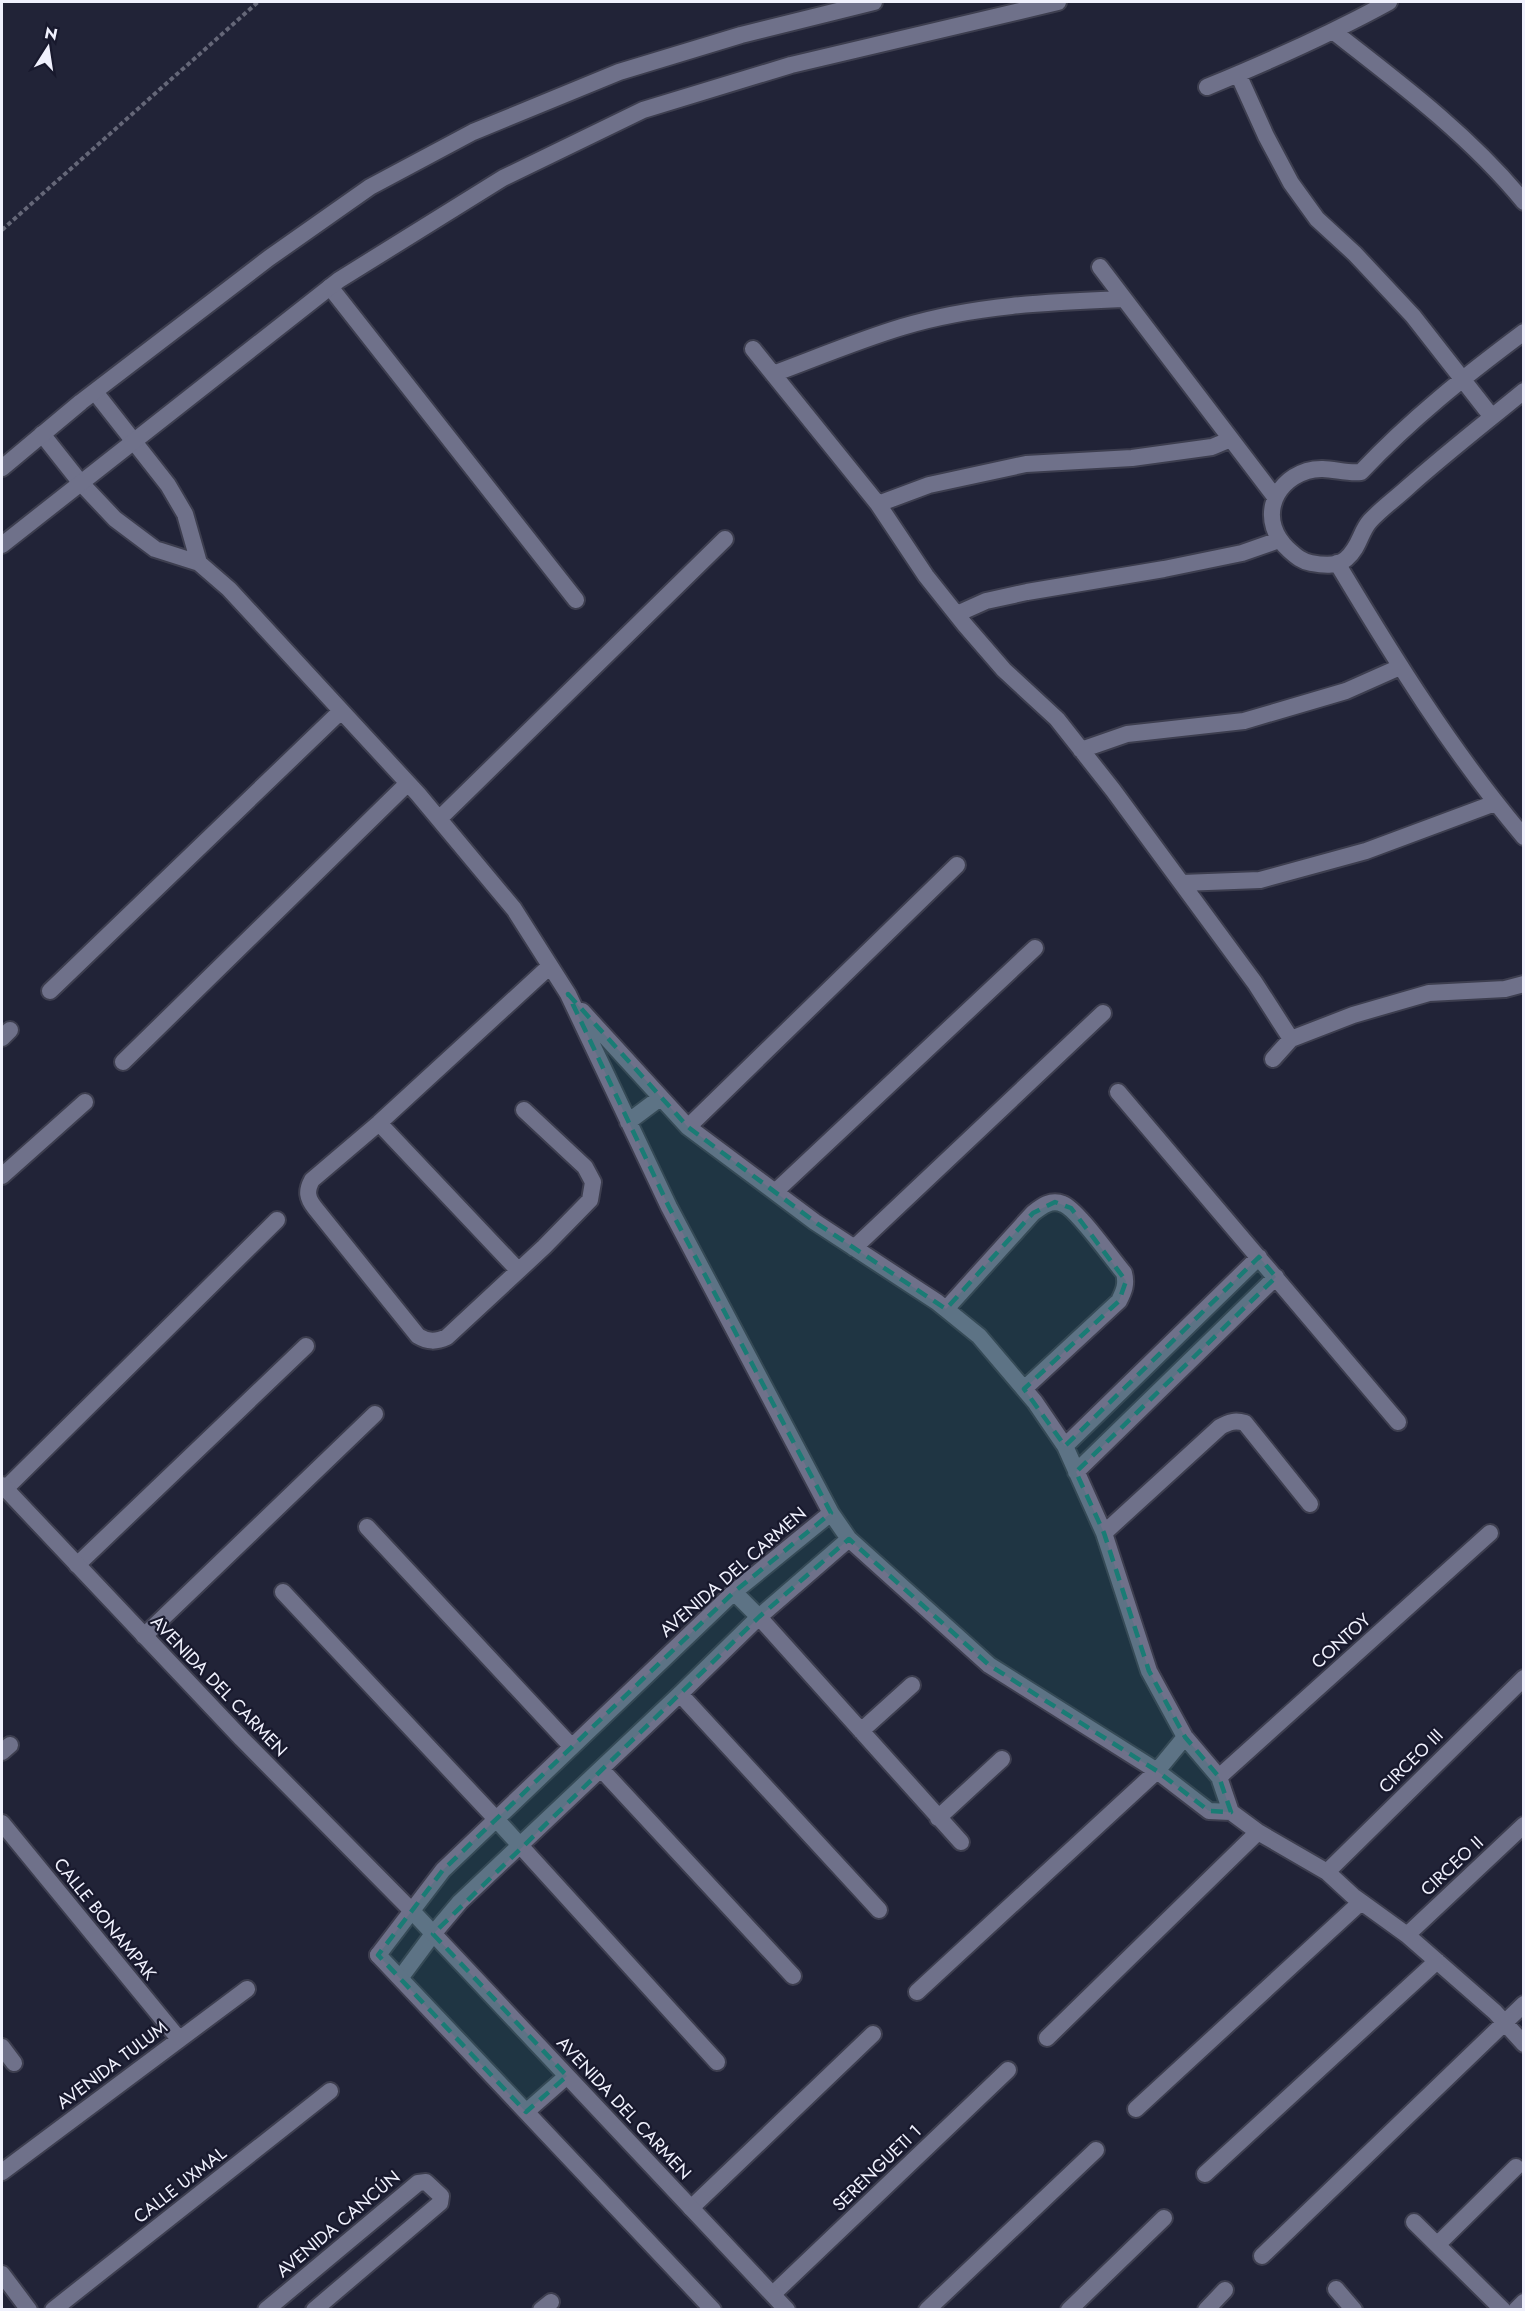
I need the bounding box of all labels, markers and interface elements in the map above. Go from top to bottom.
north arrow [18,18,78,78]
text: N [42,21,60,46]
street label: AVENIDA DEL CARMEN [654,1501,812,1643]
street label: CONTOY [1306,1607,1377,1675]
street label: AVENIDA DEL CARMEN [145,1610,293,1762]
street label: CIRCEO III [1373,1723,1449,1799]
street label: CIRCEO II [1415,1830,1489,1902]
street label: CALLE BONAMPAK [47,1852,163,1986]
street label: AVENIDA TULUM [51,2015,173,2115]
street label: AVENIDA DEL CARMEN [551,2031,697,2185]
street label: SERENGUETI 1 [827,2119,927,2217]
street label: CALLE UXMAL [128,2141,232,2229]
street label: AVENIDA CANCÚN [270,2164,406,2284]

